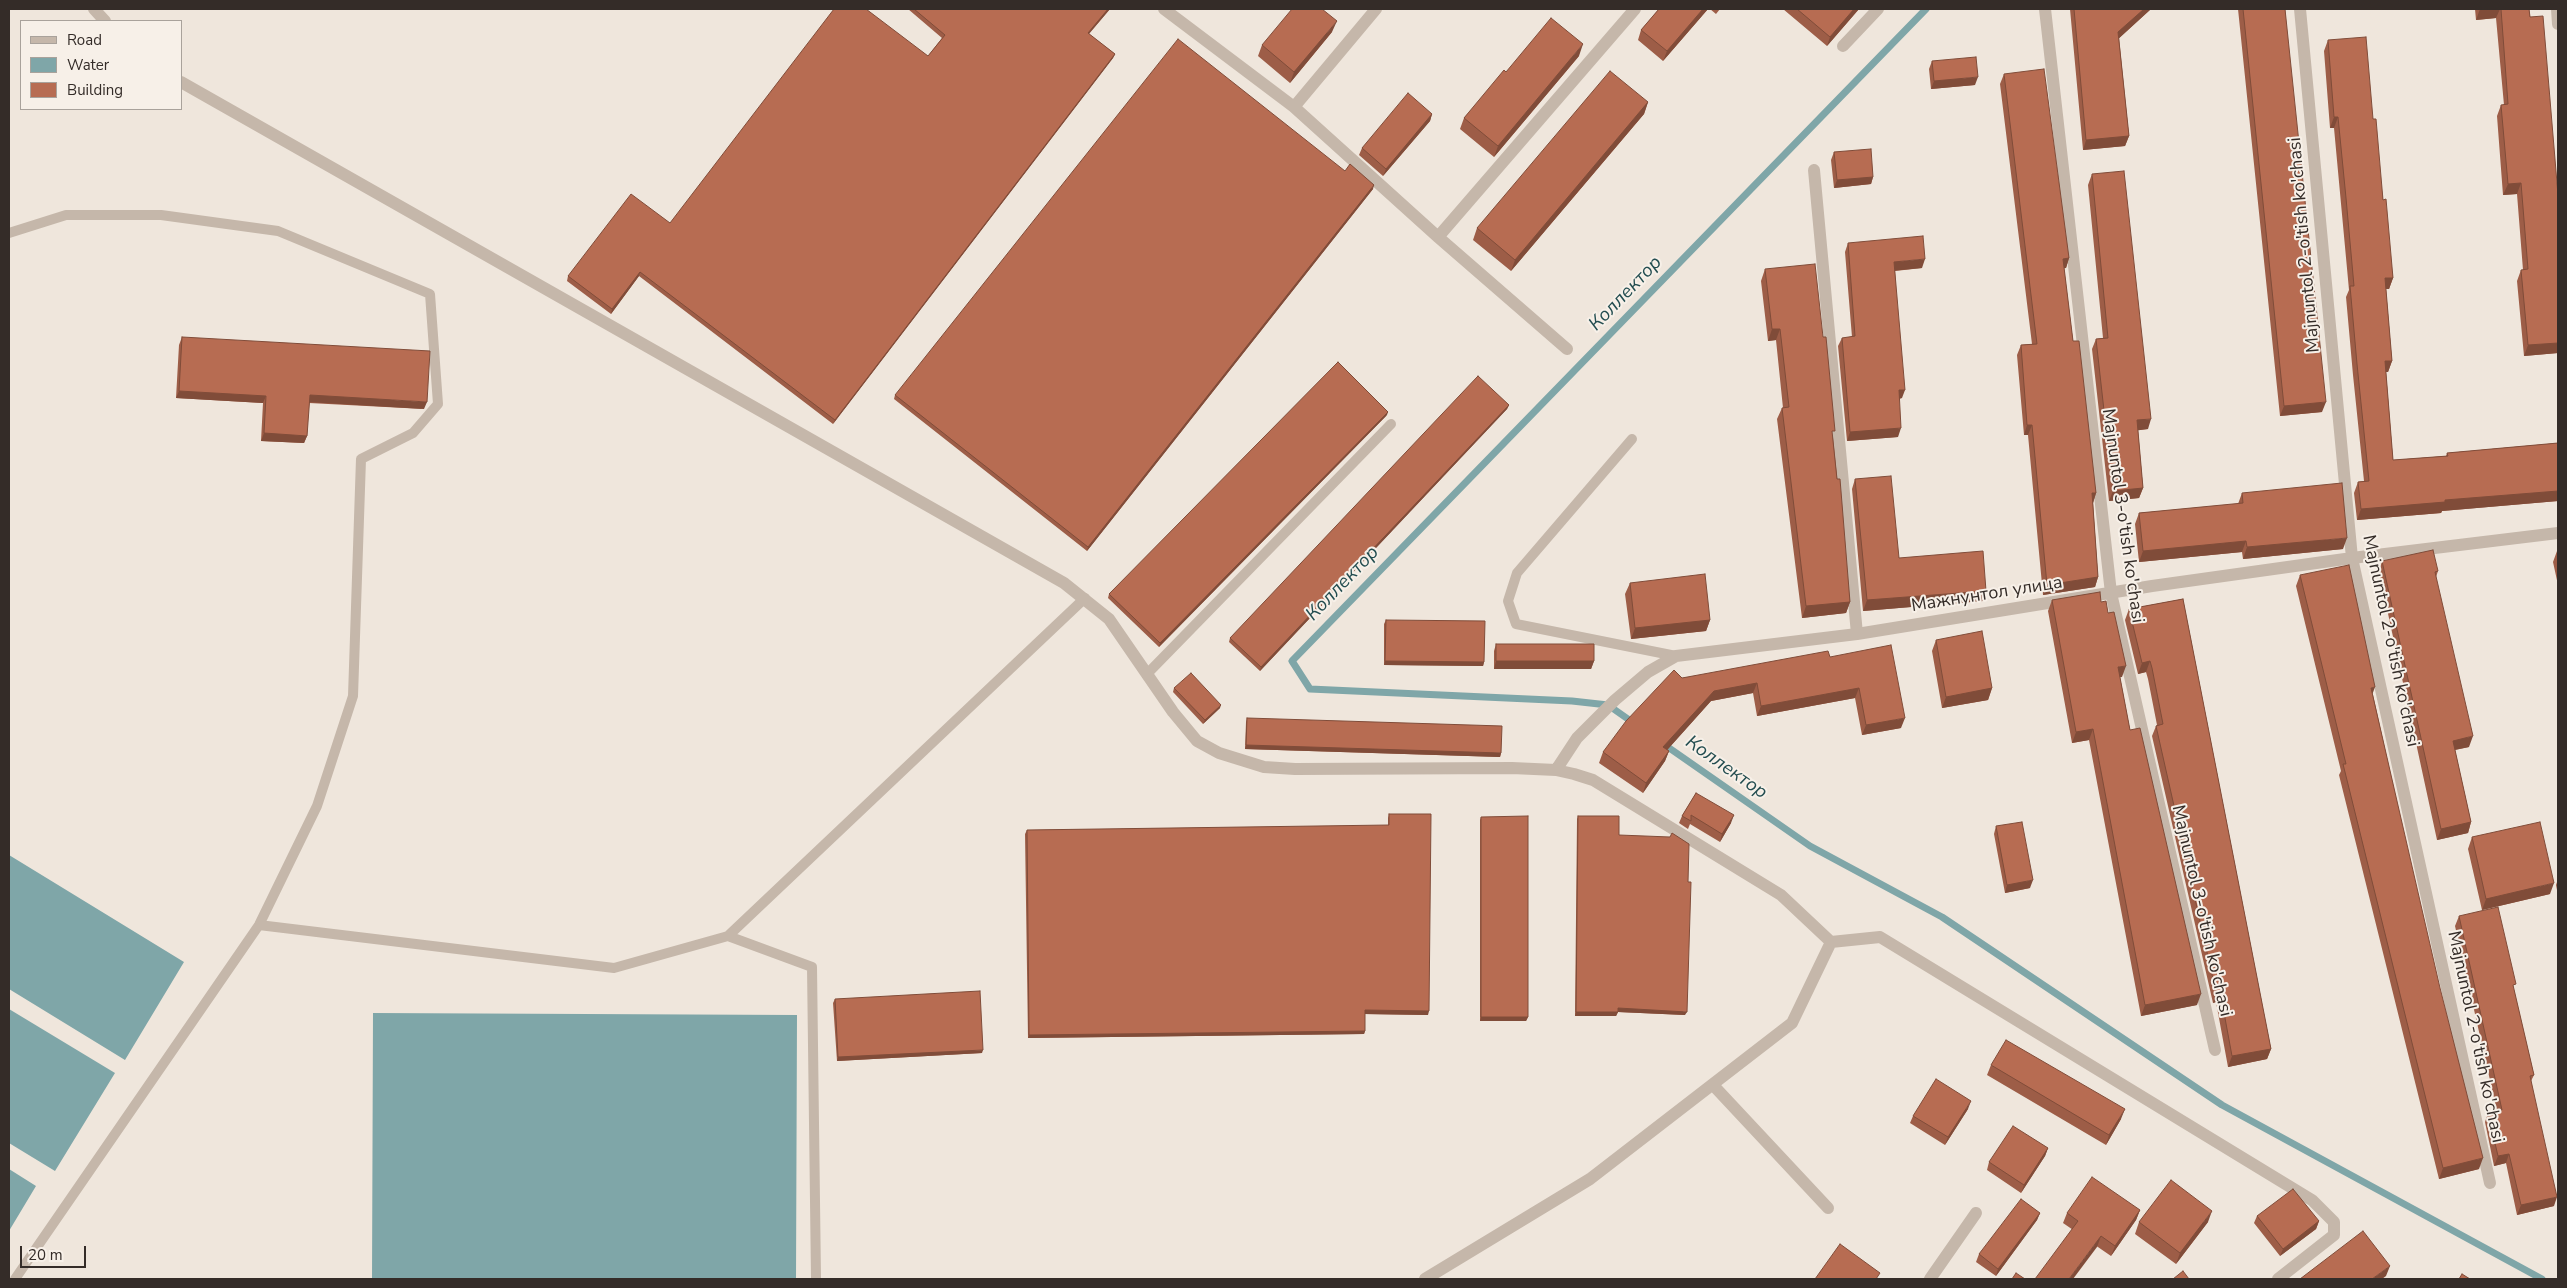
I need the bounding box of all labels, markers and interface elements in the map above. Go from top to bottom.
legend [20,20,182,110]
text: Road [67,30,102,50]
text: Water [67,55,109,75]
text: Building [67,80,123,100]
street label: Majnuntol 2-o'tish ko'chasi [2285,136,2325,354]
water label: Коллектор [1585,252,1667,336]
street label: Majnuntol 3-o'tish ko'chasi [2096,407,2148,625]
street label: Majnuntol 2-o'tish ko'chasi [2357,533,2423,749]
water label: Коллектор [1302,542,1384,626]
street label: Мажнунтол улица [1910,572,2064,618]
water label: Коллектор [1680,731,1772,805]
street label: Majnuntol 3-o'tish ko'chasi [2166,803,2236,1019]
street label: Majnuntol 2-o'tish ko'chasi [2442,929,2508,1145]
scale bar [22,1236,89,1268]
text: 20 m [28,1245,63,1265]

